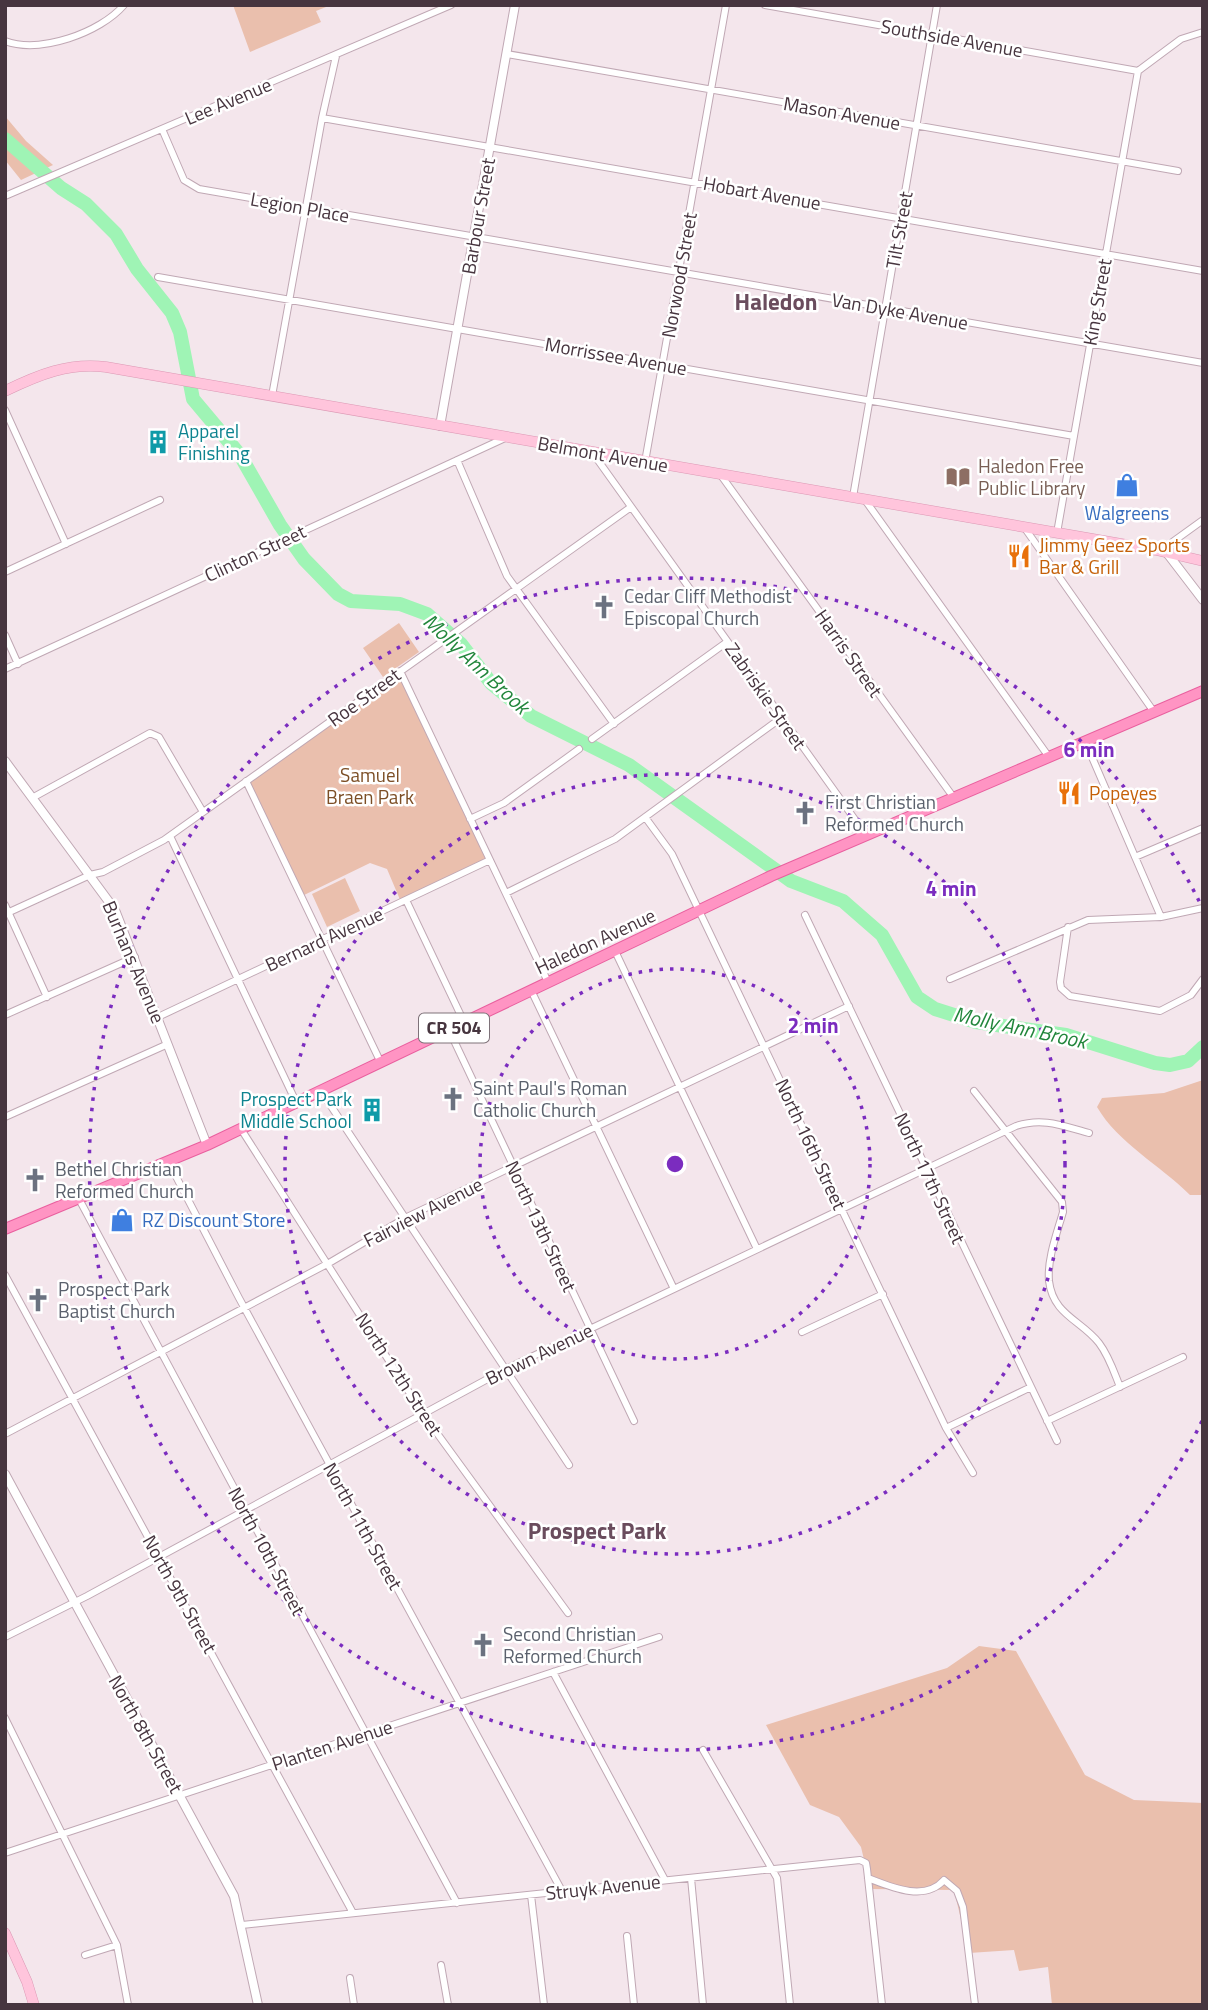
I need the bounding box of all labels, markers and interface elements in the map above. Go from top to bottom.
street label: Southside Avenue [879,11,1025,64]
street label: Lee Avenue [180,69,276,132]
street label: Mason Avenue [781,88,903,137]
street label: Barbour Street [453,155,502,276]
street label: Hobart Avenue [701,168,823,217]
street label: Legion Place [248,184,352,229]
street label: Tilt Street [877,188,920,271]
street label: Norwood Street [653,210,704,340]
street label: King Street [1075,256,1118,348]
district label: Haledon [735,284,817,319]
street label: Van Dyke Avenue [830,284,971,337]
street label: Morrissee Avenue [543,329,689,382]
place label: Apparel Finishing [178,416,250,467]
building icon: Apparel Finishing [144,428,172,456]
street label: Belmont Avenue [536,428,671,479]
place label: Haledon Free Public Library [978,451,1085,502]
library icon: Haledon Free Public Library [944,463,972,491]
shop icon: Walgreens [1113,471,1141,499]
place label: Walgreens [1085,498,1170,527]
street label: Clinton Street [199,516,311,589]
place label: Jimmy Geez Sports Bar & Grill [1039,530,1190,581]
restaurant icon: Jimmy Geez Sports Bar & Grill [1005,542,1033,570]
place label: Cedar Cliff Methodist Episcopal Church [624,581,792,632]
church icon: Cedar Cliff Methodist Episcopal Church [590,593,618,621]
street label: Harris Street [808,603,891,703]
water label: Molly Ann Brook [416,605,539,723]
street label: Zabriskie Street [719,636,814,756]
street label: Roe Street [321,660,407,733]
text: 6 min [1063,733,1115,765]
park label: Samuel Braen Park [326,760,414,811]
place label: Popeyes [1089,778,1157,807]
restaurant icon: Popeyes [1055,779,1083,807]
place label: First Christian Reformed Church [825,787,964,838]
church icon: First Christian Reformed Church [791,799,819,827]
text: 4 min [925,872,977,904]
street label: Burhans Avenue [96,896,173,1028]
street label: Bernard Avenue [260,898,388,979]
street label: Haledon Avenue [530,900,660,981]
water label: Molly Ann Brook [951,997,1092,1057]
text: 2 min [787,1009,839,1041]
road number: CR 504 [419,1014,489,1042]
place label: Saint Paul's Roman Catholic Church [473,1073,627,1124]
street label: North 16th Street [768,1073,855,1214]
place label: Prospect Park Middle School [240,1084,352,1135]
church icon: Saint Paul's Roman Catholic Church [439,1085,467,1113]
building icon: Prospect Park Middle School [358,1096,386,1124]
street label: North 17th Street [887,1107,974,1248]
centre of rings [663,1152,687,1176]
place label: Bethel Christian Reformed Church [55,1154,194,1205]
street label: North 13th Street [498,1155,585,1296]
church icon: Bethel Christian Reformed Church [21,1166,49,1194]
street label: Fairview Avenue [358,1169,488,1254]
place label: RZ Discount Store [142,1205,285,1234]
shop icon: RZ Discount Store [108,1206,136,1234]
place label: Prospect Park Baptist Church [58,1274,175,1325]
church icon: Prospect Park Baptist Church [24,1286,52,1314]
street label: North 12th Street [349,1306,450,1441]
street label: Brown Avenue [480,1315,597,1392]
street label: North 11th Street [316,1457,411,1595]
street label: North 10th Street [221,1481,314,1620]
district label: Prospect Park [528,1513,667,1548]
street label: North 9th Street [136,1529,225,1658]
place label: Second Christian Reformed Church [503,1619,642,1670]
church icon: Second Christian Reformed Church [469,1631,497,1659]
street label: North 8th Street [102,1669,191,1798]
street label: Planten Avenue [268,1711,396,1778]
street label: Struyk Avenue [544,1866,662,1907]

